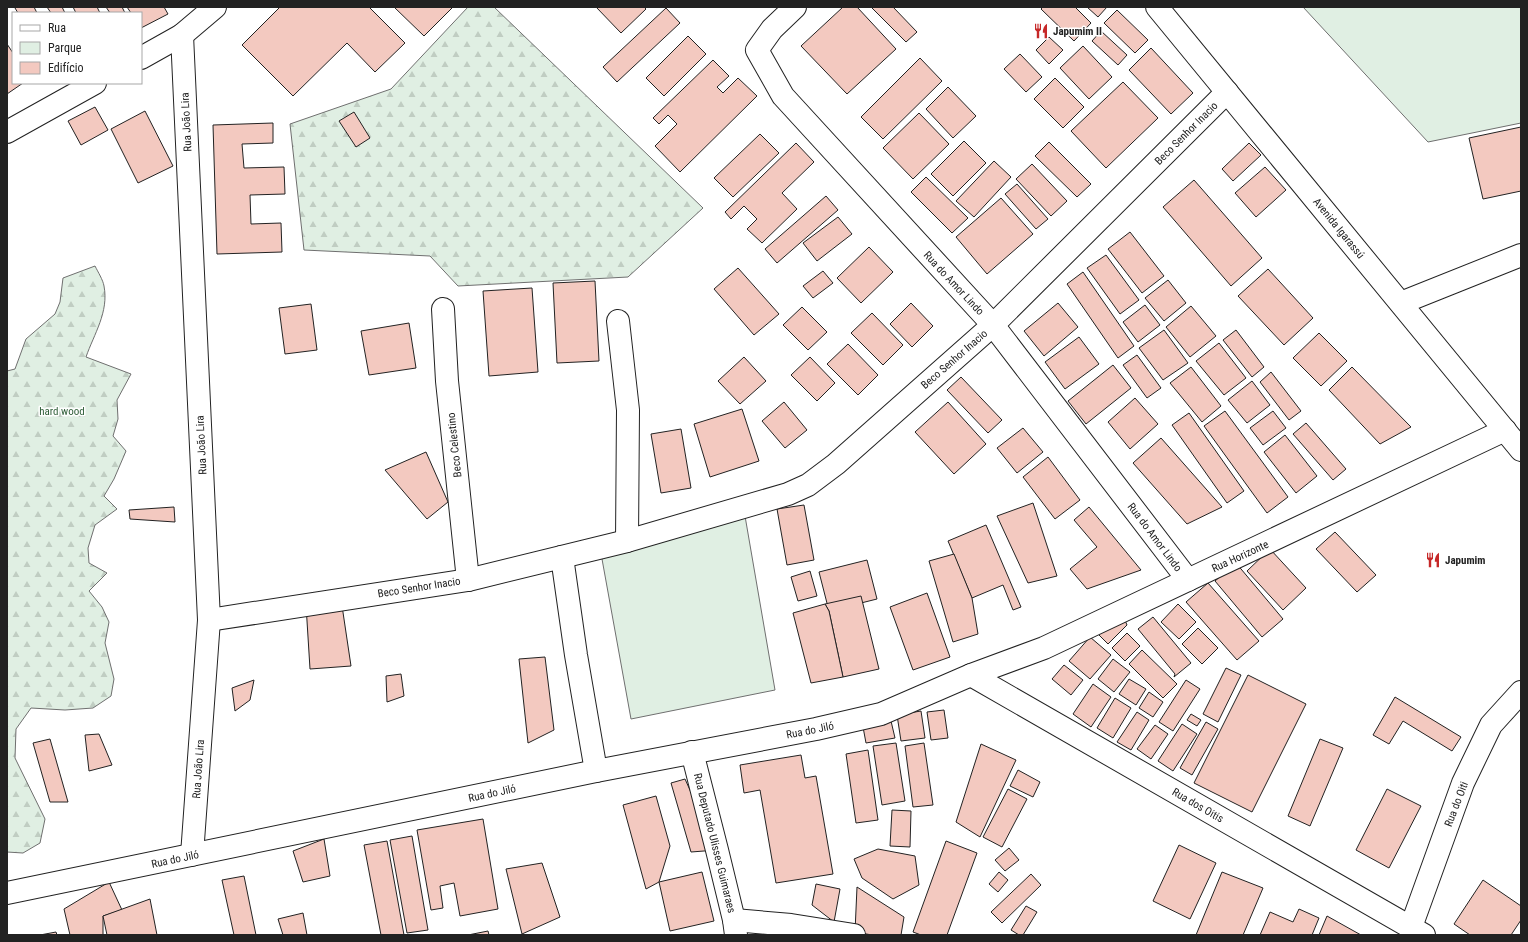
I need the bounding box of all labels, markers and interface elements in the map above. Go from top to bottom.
legend [12,12,142,84]
text: Rua [48,21,66,35]
restaurant icon: Japumim II [1032,22,1050,40]
place label: Japumim II [1053,25,1102,38]
text: Parque [48,41,82,55]
text: Edifício [48,61,84,75]
street label: Rua João Lira [178,92,195,152]
street label: Beco Senhor Inacio [1152,99,1221,168]
street label: Avenida Igarassú [1310,195,1367,261]
street label: Rua do Amor Lindo [921,249,987,318]
street label: Beco Senhor Inacio [918,327,991,392]
park label: hard wood [39,405,85,418]
street label: Beco Celestino [445,411,464,478]
street label: Rua João Lira [193,415,210,475]
street label: Rua do Amor Lindo [1125,500,1185,575]
street label: Rua Horizonte [1210,538,1271,575]
restaurant icon: Japumim [1424,551,1442,569]
place label: Japumim [1445,554,1486,567]
street label: Beco Senhor Inacio [377,574,462,600]
street label: Rua do Jiló [785,719,836,741]
street label: Rua João Lira [190,739,207,799]
street label: Rua Deputado Ulisses Guimaraes [691,772,738,914]
street label: Rua do Oiti [1442,780,1471,829]
street label: Rua do Jiló [467,782,518,805]
street label: Rua dos Oitis [1170,785,1226,825]
street label: Rua do Jiló [150,848,201,871]

